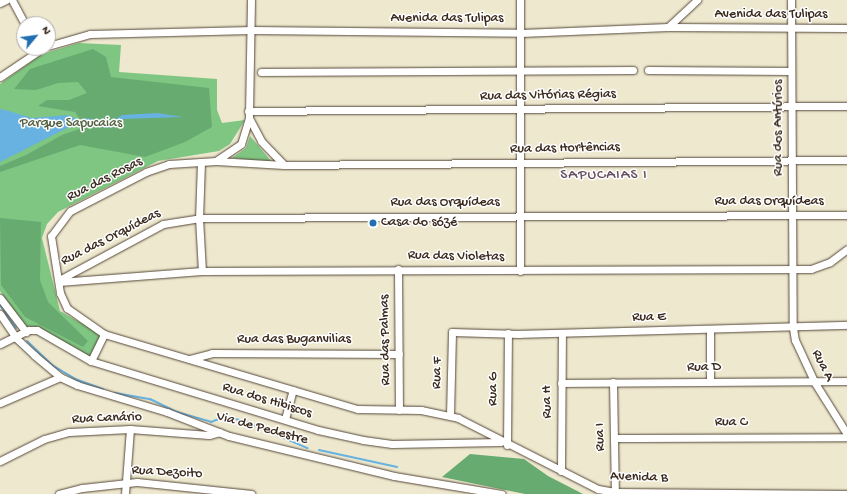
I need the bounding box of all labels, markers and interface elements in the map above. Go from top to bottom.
street label: Avenida das Tulipas [715,7,827,23]
street label: Avenida das Tulipas [391,11,503,27]
north arrow [16,16,56,56]
text: N [39,25,53,37]
street label: Rua dos Antúrios [771,80,787,176]
street label: Rua das Vitórias Régias [480,86,616,106]
park label: Parque Sapucaias [20,116,122,132]
street label: Rua das Hortências [510,140,620,158]
street label: Rua das Rosas [65,154,145,206]
district label: SAPUCAIAS I [560,167,648,185]
street label: Rua das Orquídeas [714,194,824,210]
street label: Rua das Orquídeas [390,195,500,211]
street label: Rua das Orquídeas [59,206,163,270]
place label: Casa do sózé [381,215,457,231]
marker: Casa do sózé [368,218,378,228]
street label: Rua das Violetas [408,248,504,266]
street label: Rua das Palmas [377,294,395,386]
street label: Rua E [632,309,666,327]
street label: Rua das Buganvilias [237,332,351,348]
street label: Rua A [807,347,837,385]
street label: Rua F [429,357,447,389]
street label: Rua D [687,360,721,376]
street label: Rua G [485,372,503,406]
street label: Rua dos Hibiscos [220,379,314,423]
street label: Rua H [540,386,556,418]
street label: Rua Canário [72,409,142,429]
street label: Via de Pedestre [214,409,310,449]
street label: Rua C [715,414,747,432]
street label: Rua I [592,423,610,451]
street label: Rua Dezoito [131,463,203,483]
street label: Avenida B [610,469,668,487]

